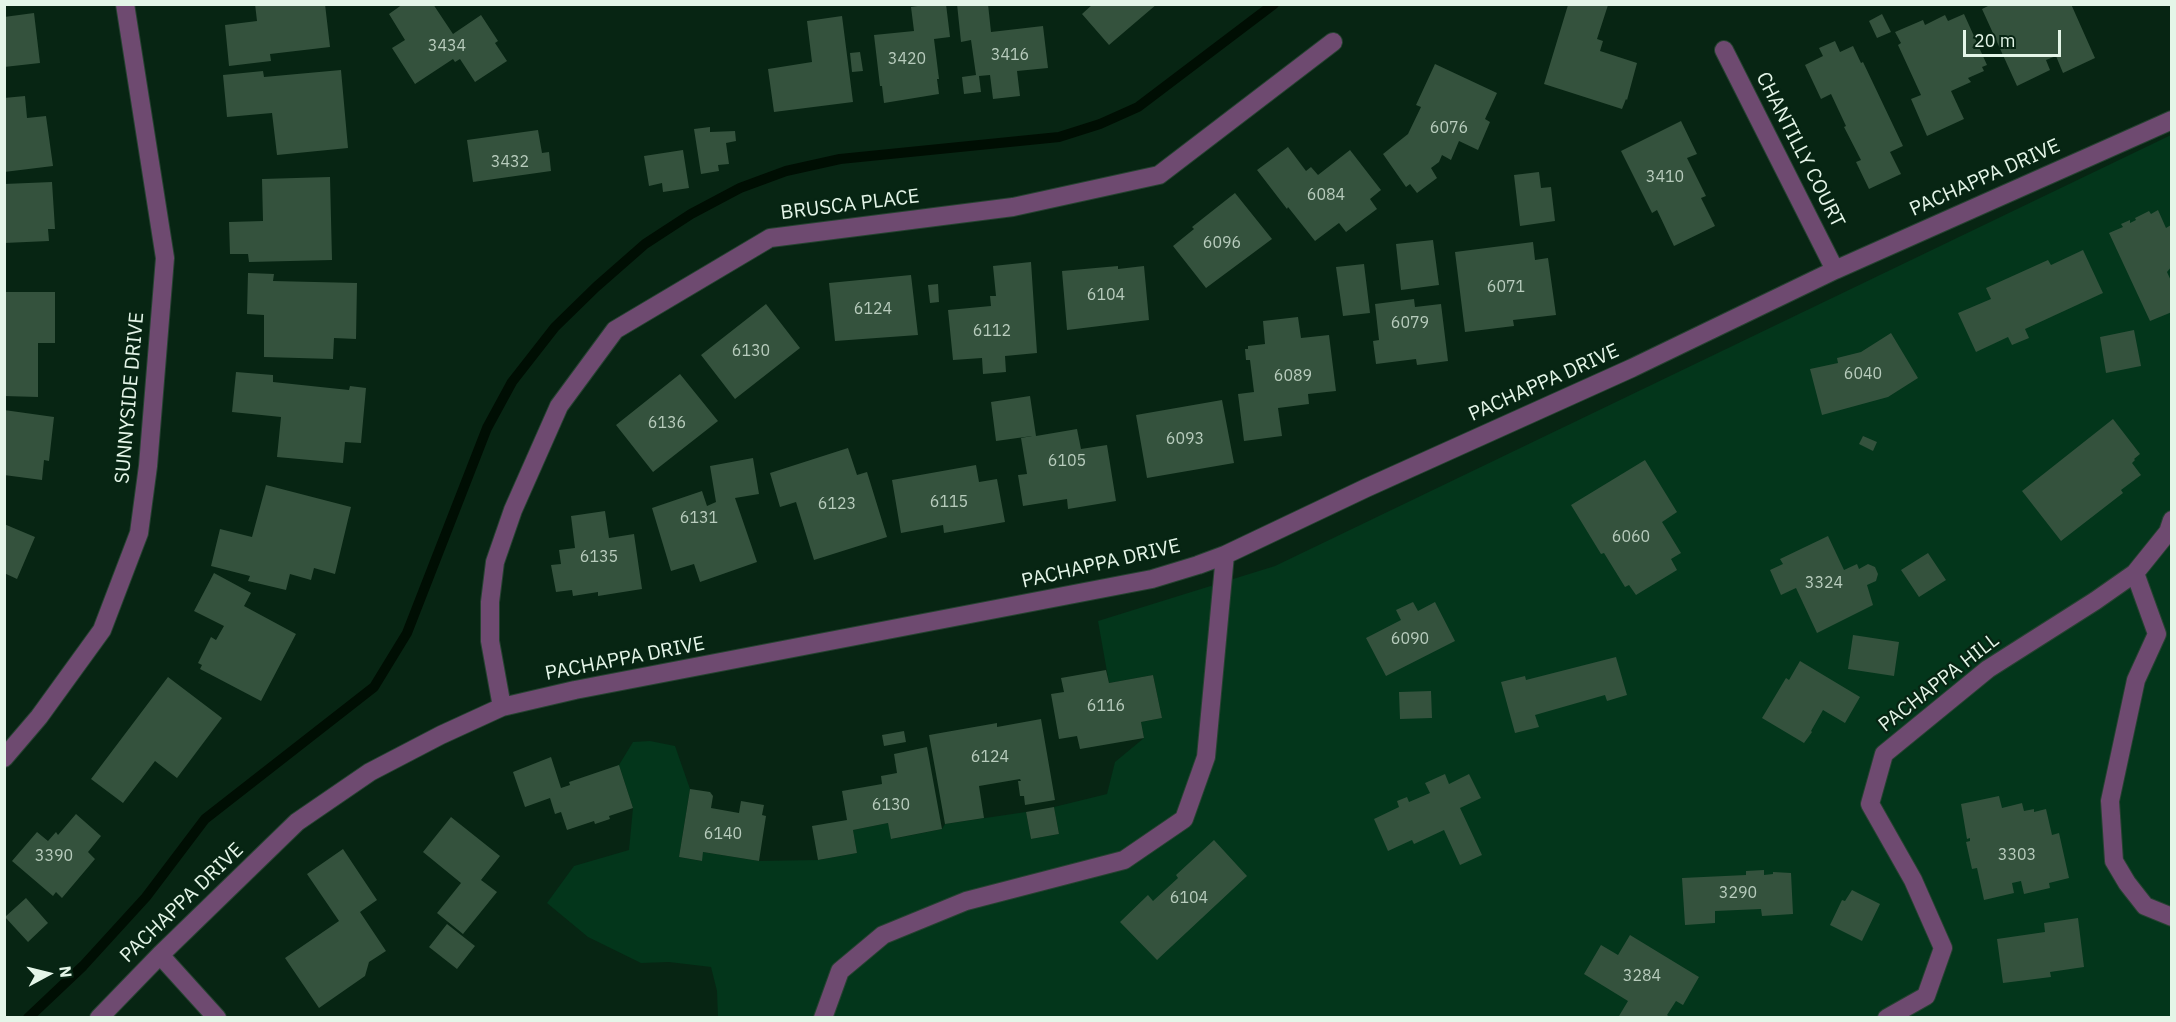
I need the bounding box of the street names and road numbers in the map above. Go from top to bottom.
street label: CHANTILLY COURT [1750,68,1850,232]
street label: PACHAPPA DRIVE [1906,134,2064,222]
street label: BRUSCA PLACE [779,185,921,225]
street label: SUNNYSIDE DRIVE [111,311,149,485]
street label: PACHAPPA DRIVE [1465,339,1623,427]
street label: PACHAPPA DRIVE [1019,534,1183,594]
street label: PACHAPPA HILL [1874,629,2004,737]
street label: PACHAPPA DRIVE [543,632,707,686]
street label: PACHAPPA DRIVE [115,838,249,968]

